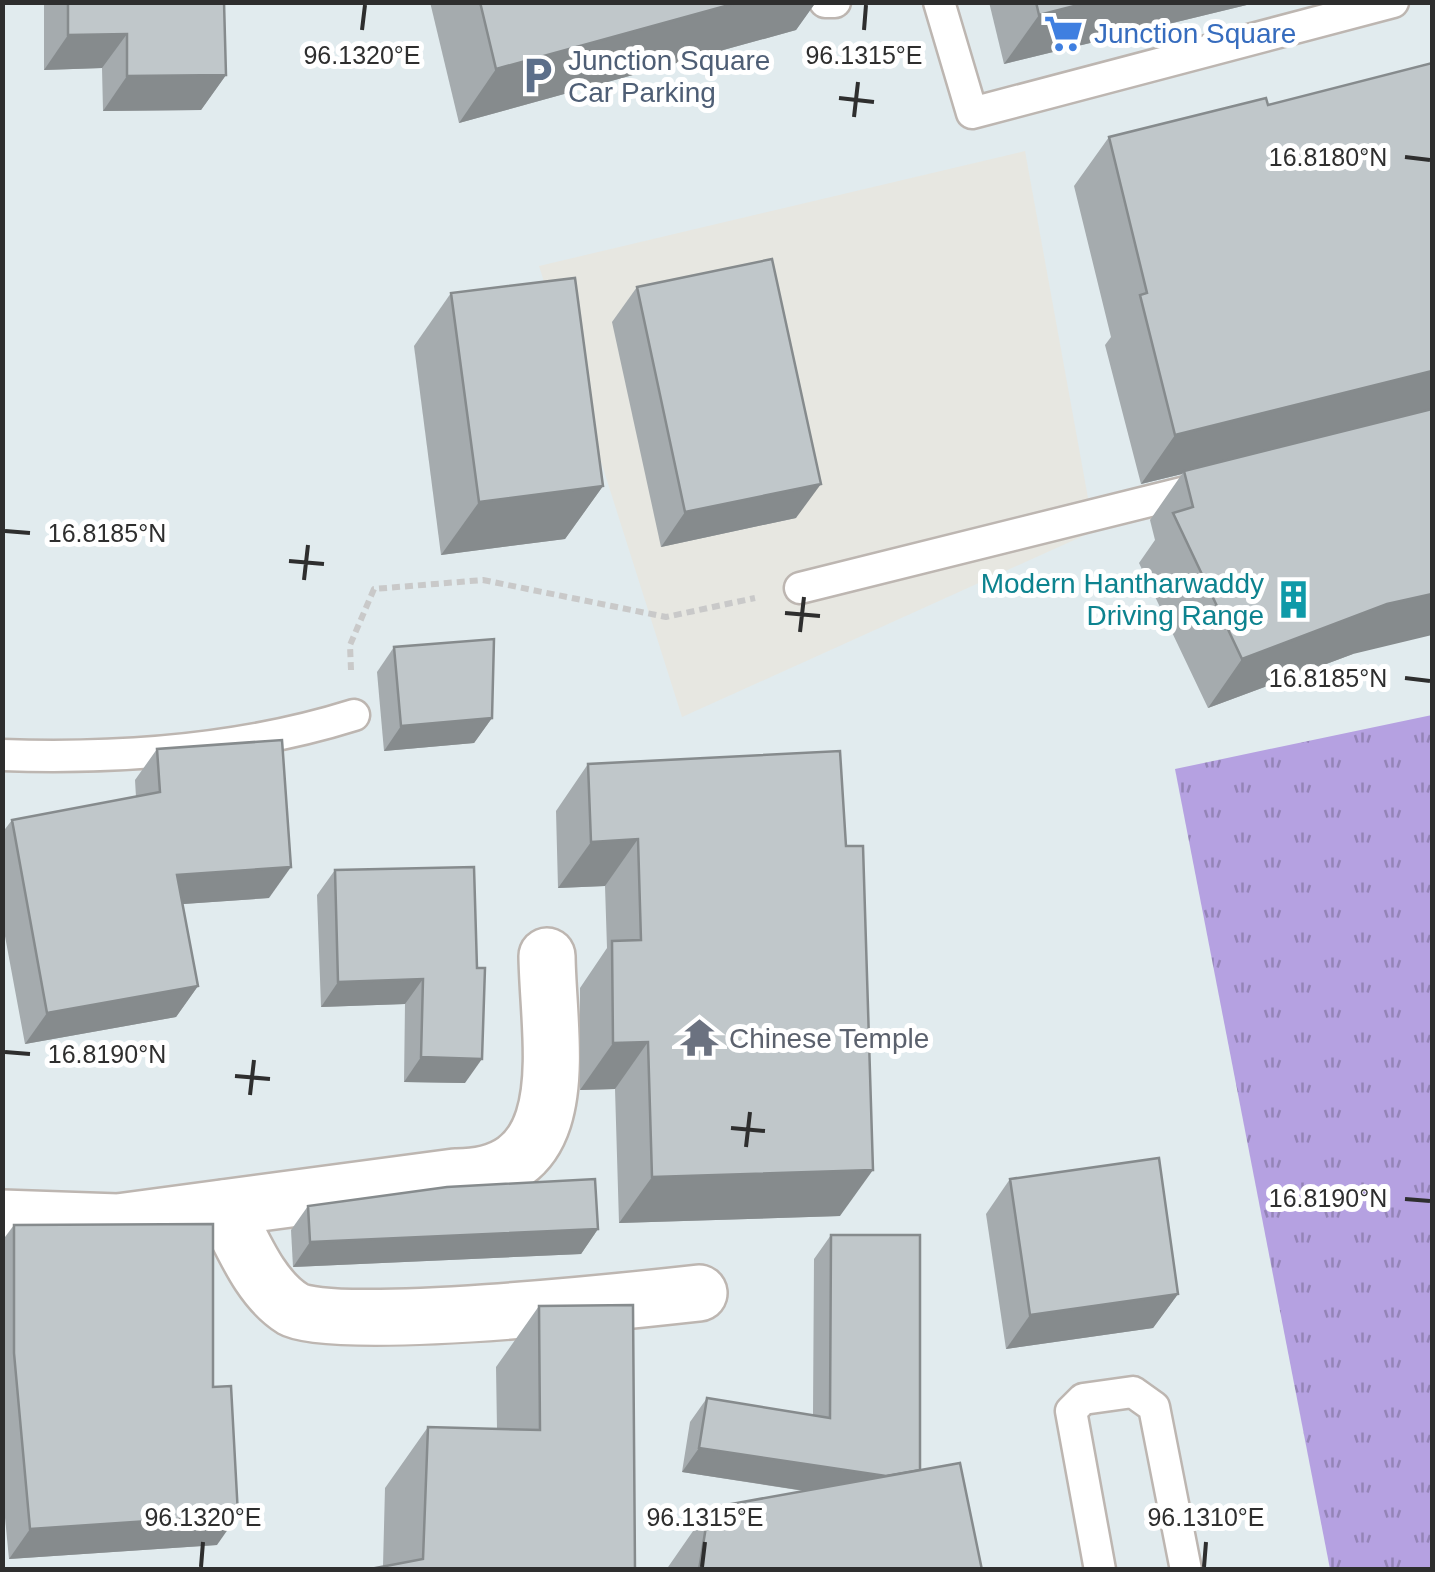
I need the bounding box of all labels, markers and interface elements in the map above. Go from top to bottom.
supermarket icon: Junction Square [1043,12,1085,54]
place label: Junction Square [1094,18,1296,49]
text: 96.1320°E [303,41,421,69]
text: 96.1315°E [805,41,923,69]
place label: Junction Square Car Parking [568,45,770,108]
parking icon: Junction Square Car Parking [517,55,559,97]
text: 16.8180°N [1269,143,1387,171]
text: 16.8185°N [48,519,166,547]
place label: Modern Hantharwaddy Driving Range [981,568,1264,631]
building icon: Modern Hantharwaddy Driving Range [1273,578,1315,620]
text: 16.8185°N [1269,664,1387,692]
temple icon: Chinese Temple [678,1017,720,1059]
place label: Chinese Temple [729,1023,929,1054]
text: 16.8190°N [48,1040,166,1068]
text: 16.8190°N [1269,1184,1387,1212]
text: 96.1320°E [144,1503,262,1531]
text: 96.1315°E [646,1503,764,1531]
text: 96.1310°E [1147,1503,1265,1531]

